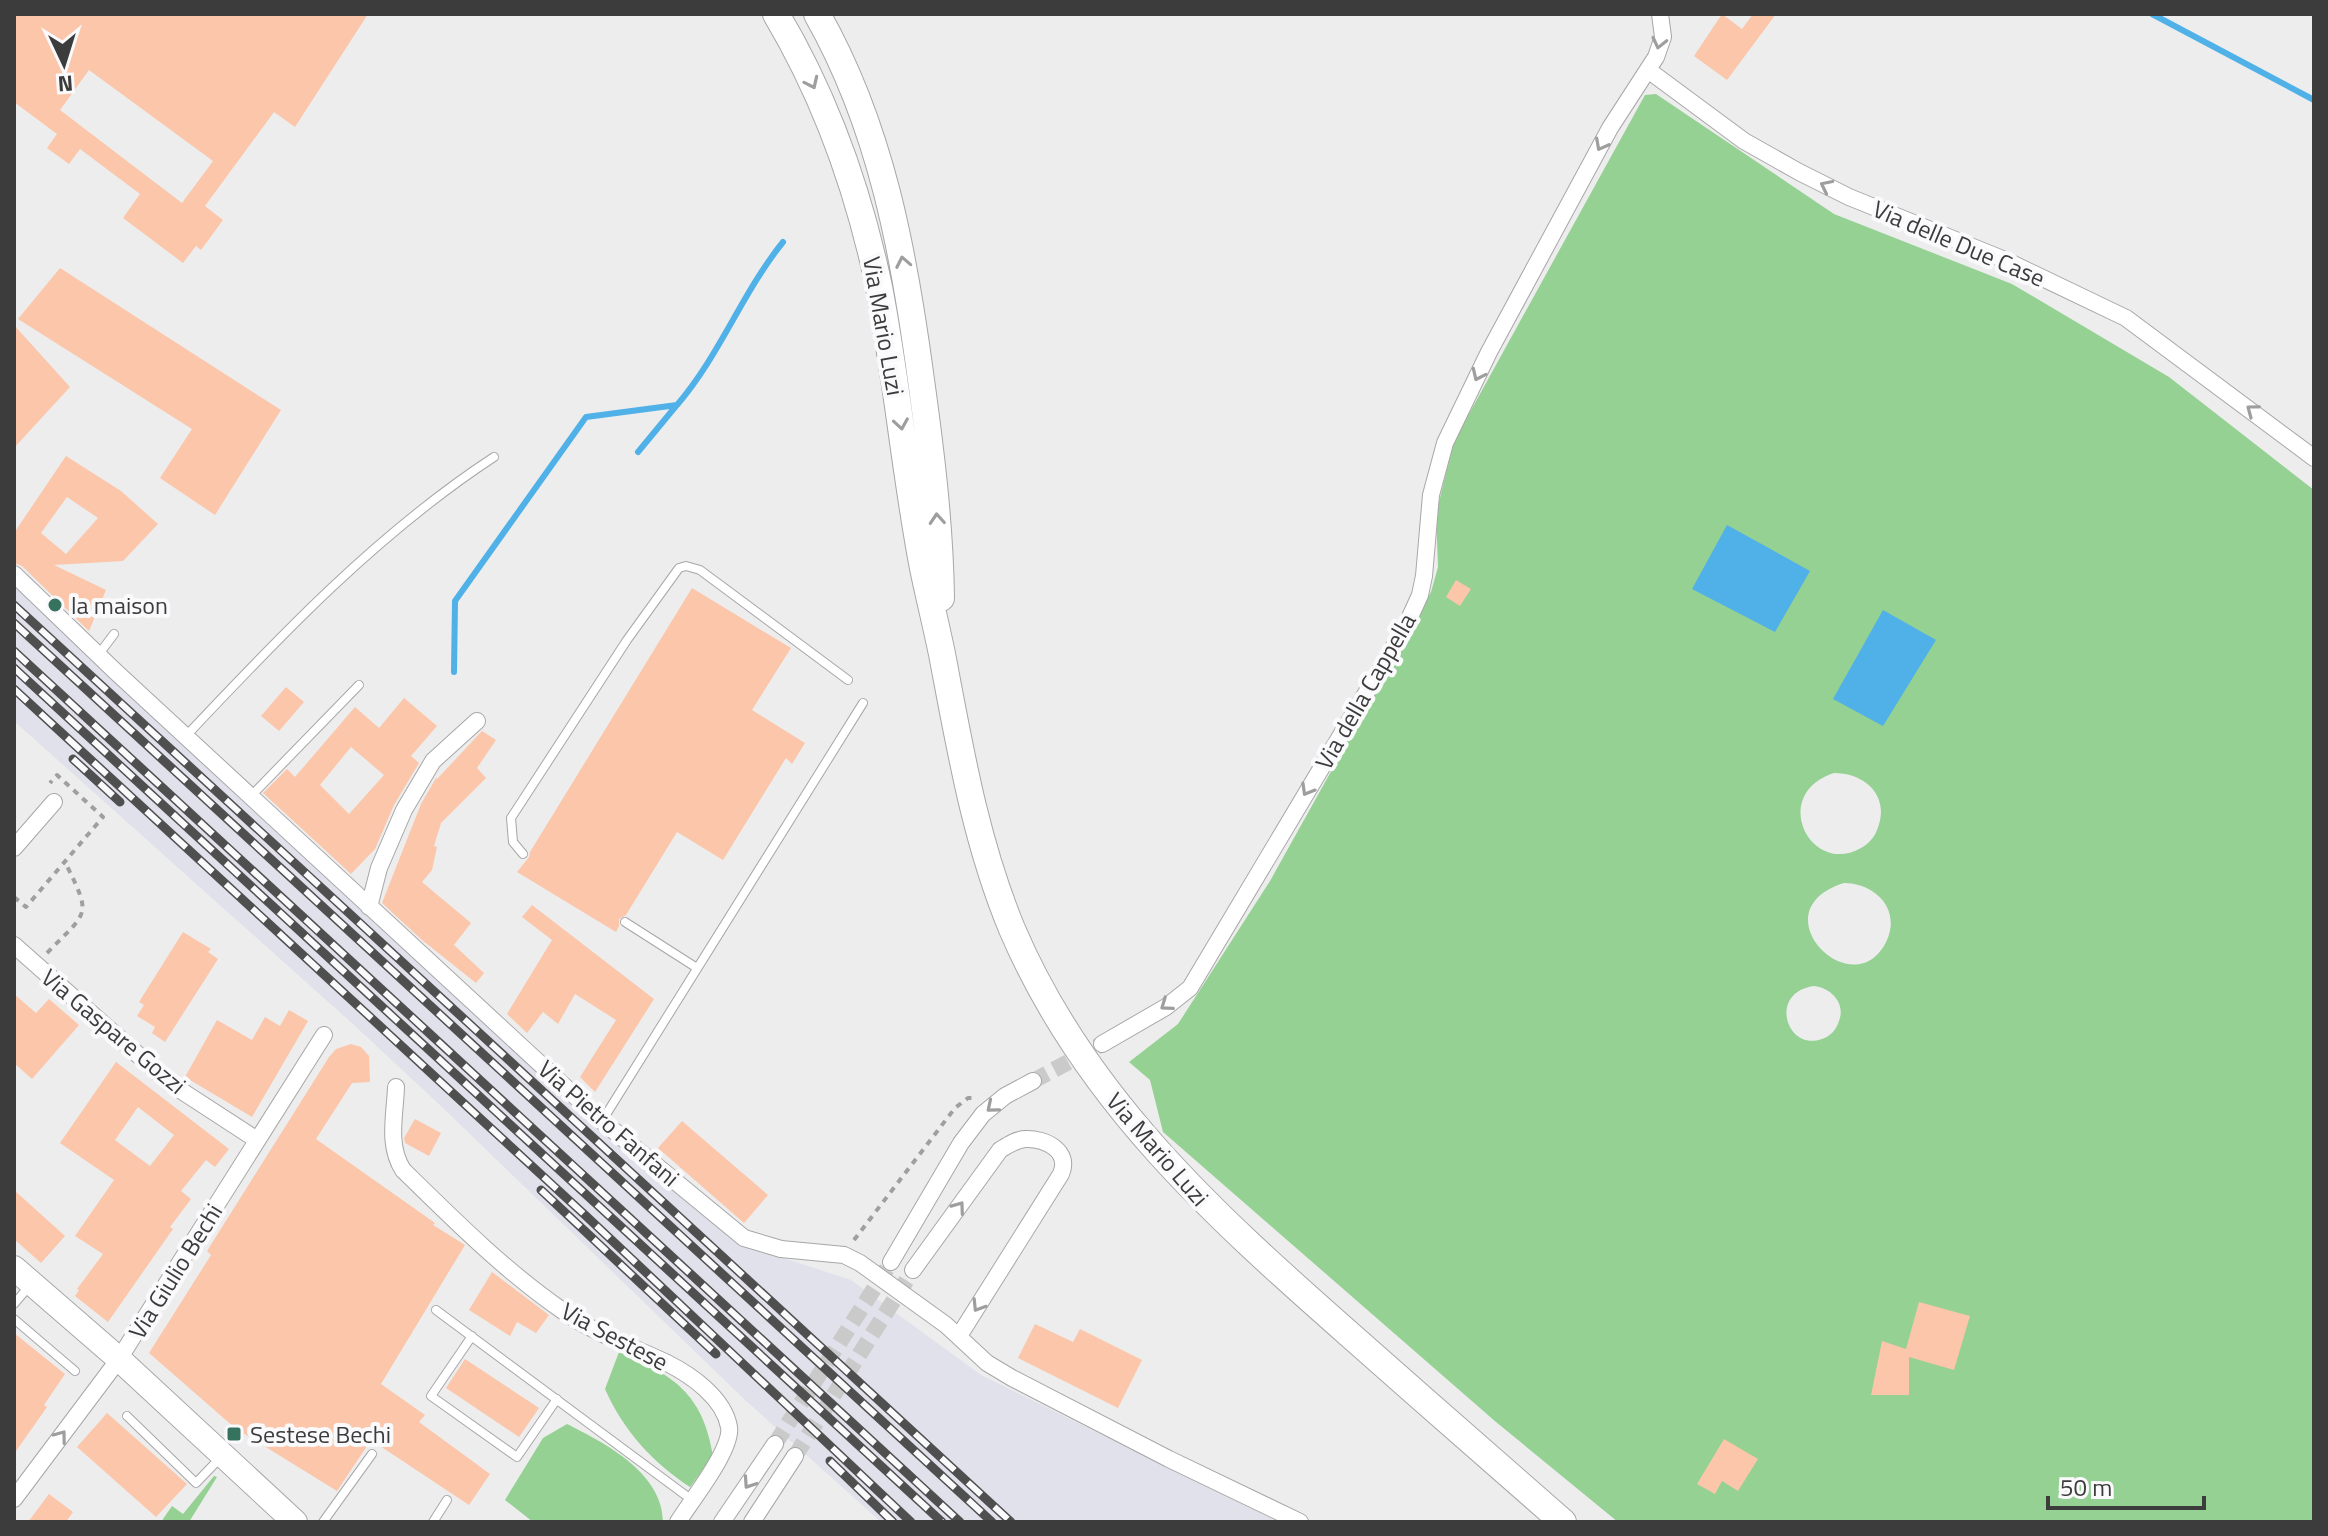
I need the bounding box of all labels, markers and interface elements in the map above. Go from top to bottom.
north arrow [24,24,104,104]
one-way arrow [1651,36,1668,50]
text: N [57,66,74,101]
one-way arrow [802,75,818,90]
one-way arrow [1595,137,1610,152]
one-way arrow [1820,180,1835,196]
street label: Via delle Due Case [1867,191,2051,295]
street label: Via Mario Luzi [854,254,914,398]
one-way arrow [895,255,912,268]
one-way arrow [1472,366,1488,381]
one-way arrow [2246,406,2261,420]
one-way arrow [891,417,908,431]
one-way arrow [929,512,946,525]
place label: la maison [71,587,168,623]
marker: la maison [46,596,64,614]
street label: Via della Cappella [1306,606,1424,776]
one-way arrow [1301,781,1317,796]
street label: Via Gaspare Gozzi [34,960,194,1102]
one-way arrow [1160,996,1174,1011]
street label: Via Pietro Fanfani [530,1051,688,1195]
street label: Via Mario Luzi [1098,1084,1218,1214]
one-way arrow [987,1097,1001,1112]
street label: Via Giulio Bechi [119,1196,231,1346]
one-way arrow [949,1201,963,1215]
street label: Via Sestese [555,1293,675,1379]
one-way arrow [972,1297,987,1312]
place label: Sestese Bechi [250,1416,391,1452]
marker: Sestese Bechi [225,1425,243,1443]
one-way arrow [51,1431,65,1445]
scale bar [2048,1460,2204,1510]
text: 50 m [2060,1469,2112,1505]
one-way arrow [743,1474,758,1488]

